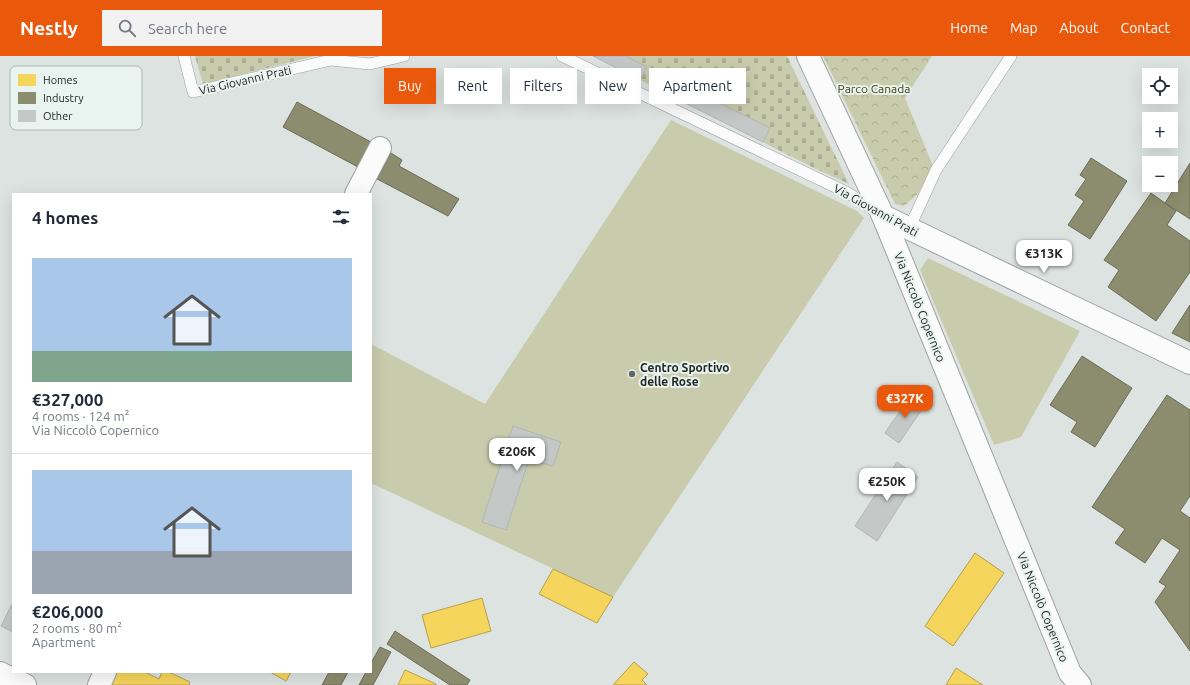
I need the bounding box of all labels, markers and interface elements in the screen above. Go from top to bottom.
search box [102,10,382,46]
text: Nestly [20,17,78,39]
icon: search [116,17,138,39]
text: Search here [148,20,227,37]
text: Home [950,20,988,36]
text: Map [1010,20,1038,36]
text: About [1060,20,1099,36]
text: Contact [1121,20,1170,36]
street label: Via Giovanni Prati [197,63,293,97]
legend [10,66,142,130]
chip: Buy [384,68,436,104]
chip: Rent [444,68,502,104]
chip: Filters [510,68,577,104]
chip: New [585,68,641,104]
chip: Apartment [649,68,746,104]
map controls [1142,68,1178,192]
button: locate [1142,68,1178,104]
text: Homes [43,74,78,86]
park label: Parco Canada [838,82,910,95]
text: Industry [43,92,84,104]
text: Other [43,110,73,122]
button: + [1142,112,1178,148]
button: − [1142,156,1178,192]
street label: Via Giovanni Prati [831,181,921,239]
icon: filters [330,206,352,228]
text: 4 homes [32,208,98,227]
pin: €313K [1016,240,1072,274]
text: €313K [1025,246,1063,260]
street label: Via Niccolò Copernico [892,250,948,364]
icon: home [156,284,228,356]
place label: Centro Sportivo delle Rose [640,361,730,388]
marker: Centro Sportivo delle Rose [627,369,637,379]
pin: €327K [877,385,933,419]
text: €327,000 [32,390,103,409]
text: €327K [886,391,924,405]
text: 4 rooms · 124 m² [32,409,129,423]
text: Via Niccolò Copernico [32,423,159,437]
pin: €206K [489,438,545,472]
text: €206K [498,444,536,458]
pin: €250K [859,468,915,502]
text: €250K [868,474,906,488]
icon: home [156,496,228,568]
street label: Via Niccolò Copernico [1015,550,1071,664]
text: €206,000 [32,602,103,621]
text: 2 rooms · 80 m² [32,621,122,635]
text: Apartment [32,635,96,649]

